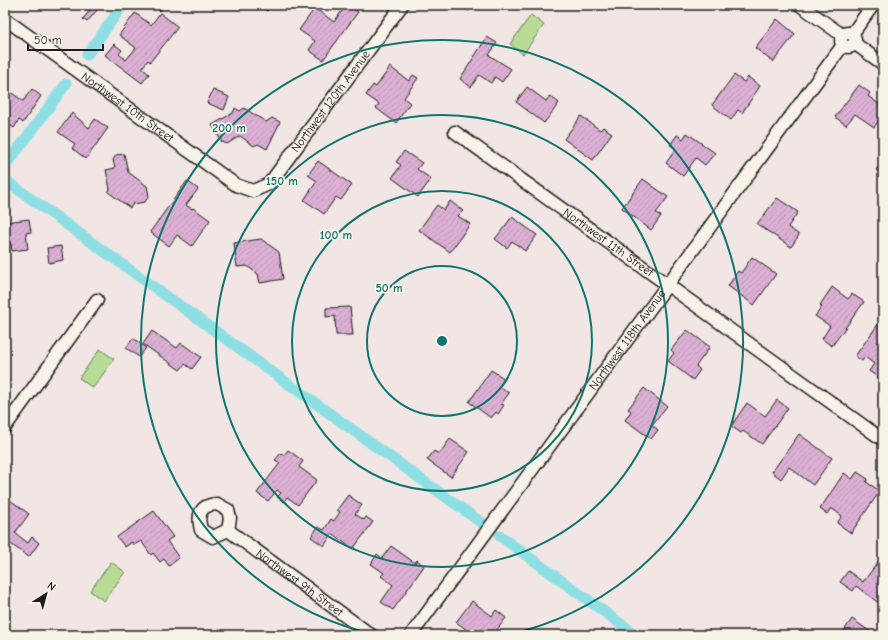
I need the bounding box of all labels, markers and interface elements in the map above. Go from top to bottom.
scale bar [28,26,103,52]
text: 50 m [34,33,62,47]
street label: Northwest 120th Avenue [288,48,373,155]
street label: Northwest 10th Street [79,69,177,145]
text: 200 m [212,121,246,135]
text: 150 m [266,174,298,188]
street label: Northwest 11th Street [561,205,657,280]
text: 100 m [320,228,352,242]
text: 50 m [375,281,403,295]
street label: Northwest 118th Avenue [586,287,668,392]
centre of rings [435,334,449,348]
street label: Northwest 9th Street [253,546,347,620]
north arrow [26,574,66,614]
text: N [45,579,58,594]

